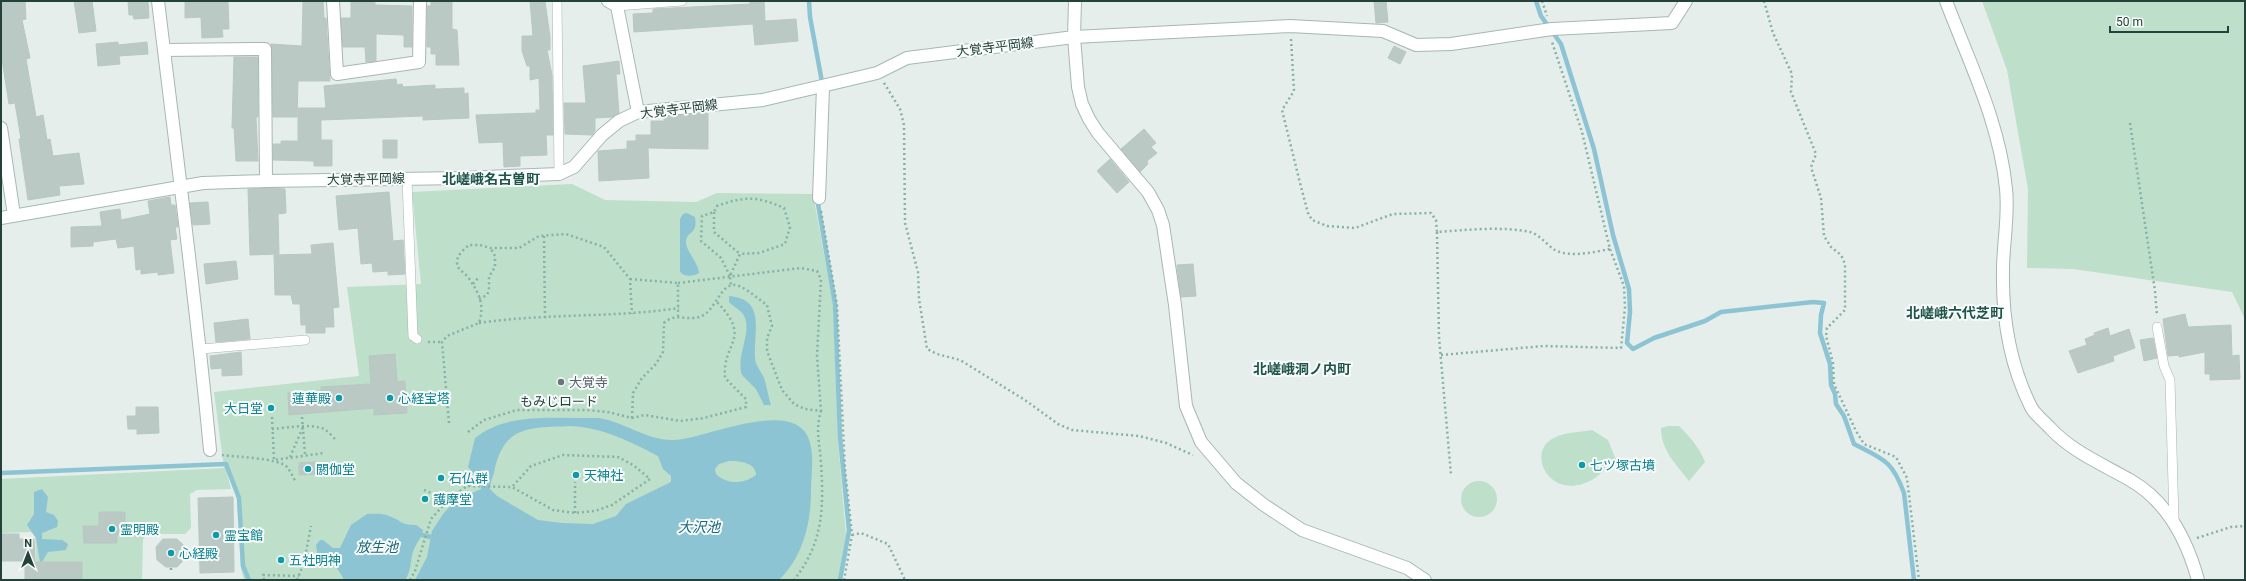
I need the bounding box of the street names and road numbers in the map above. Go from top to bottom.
street label: 大覚寺平岡線 [955,35,1035,59]
street label: 大覚寺平岡線 [639,97,719,121]
street label: 大覚寺平岡線 [327,171,405,187]
street label: もみじロード [520,394,598,409]

